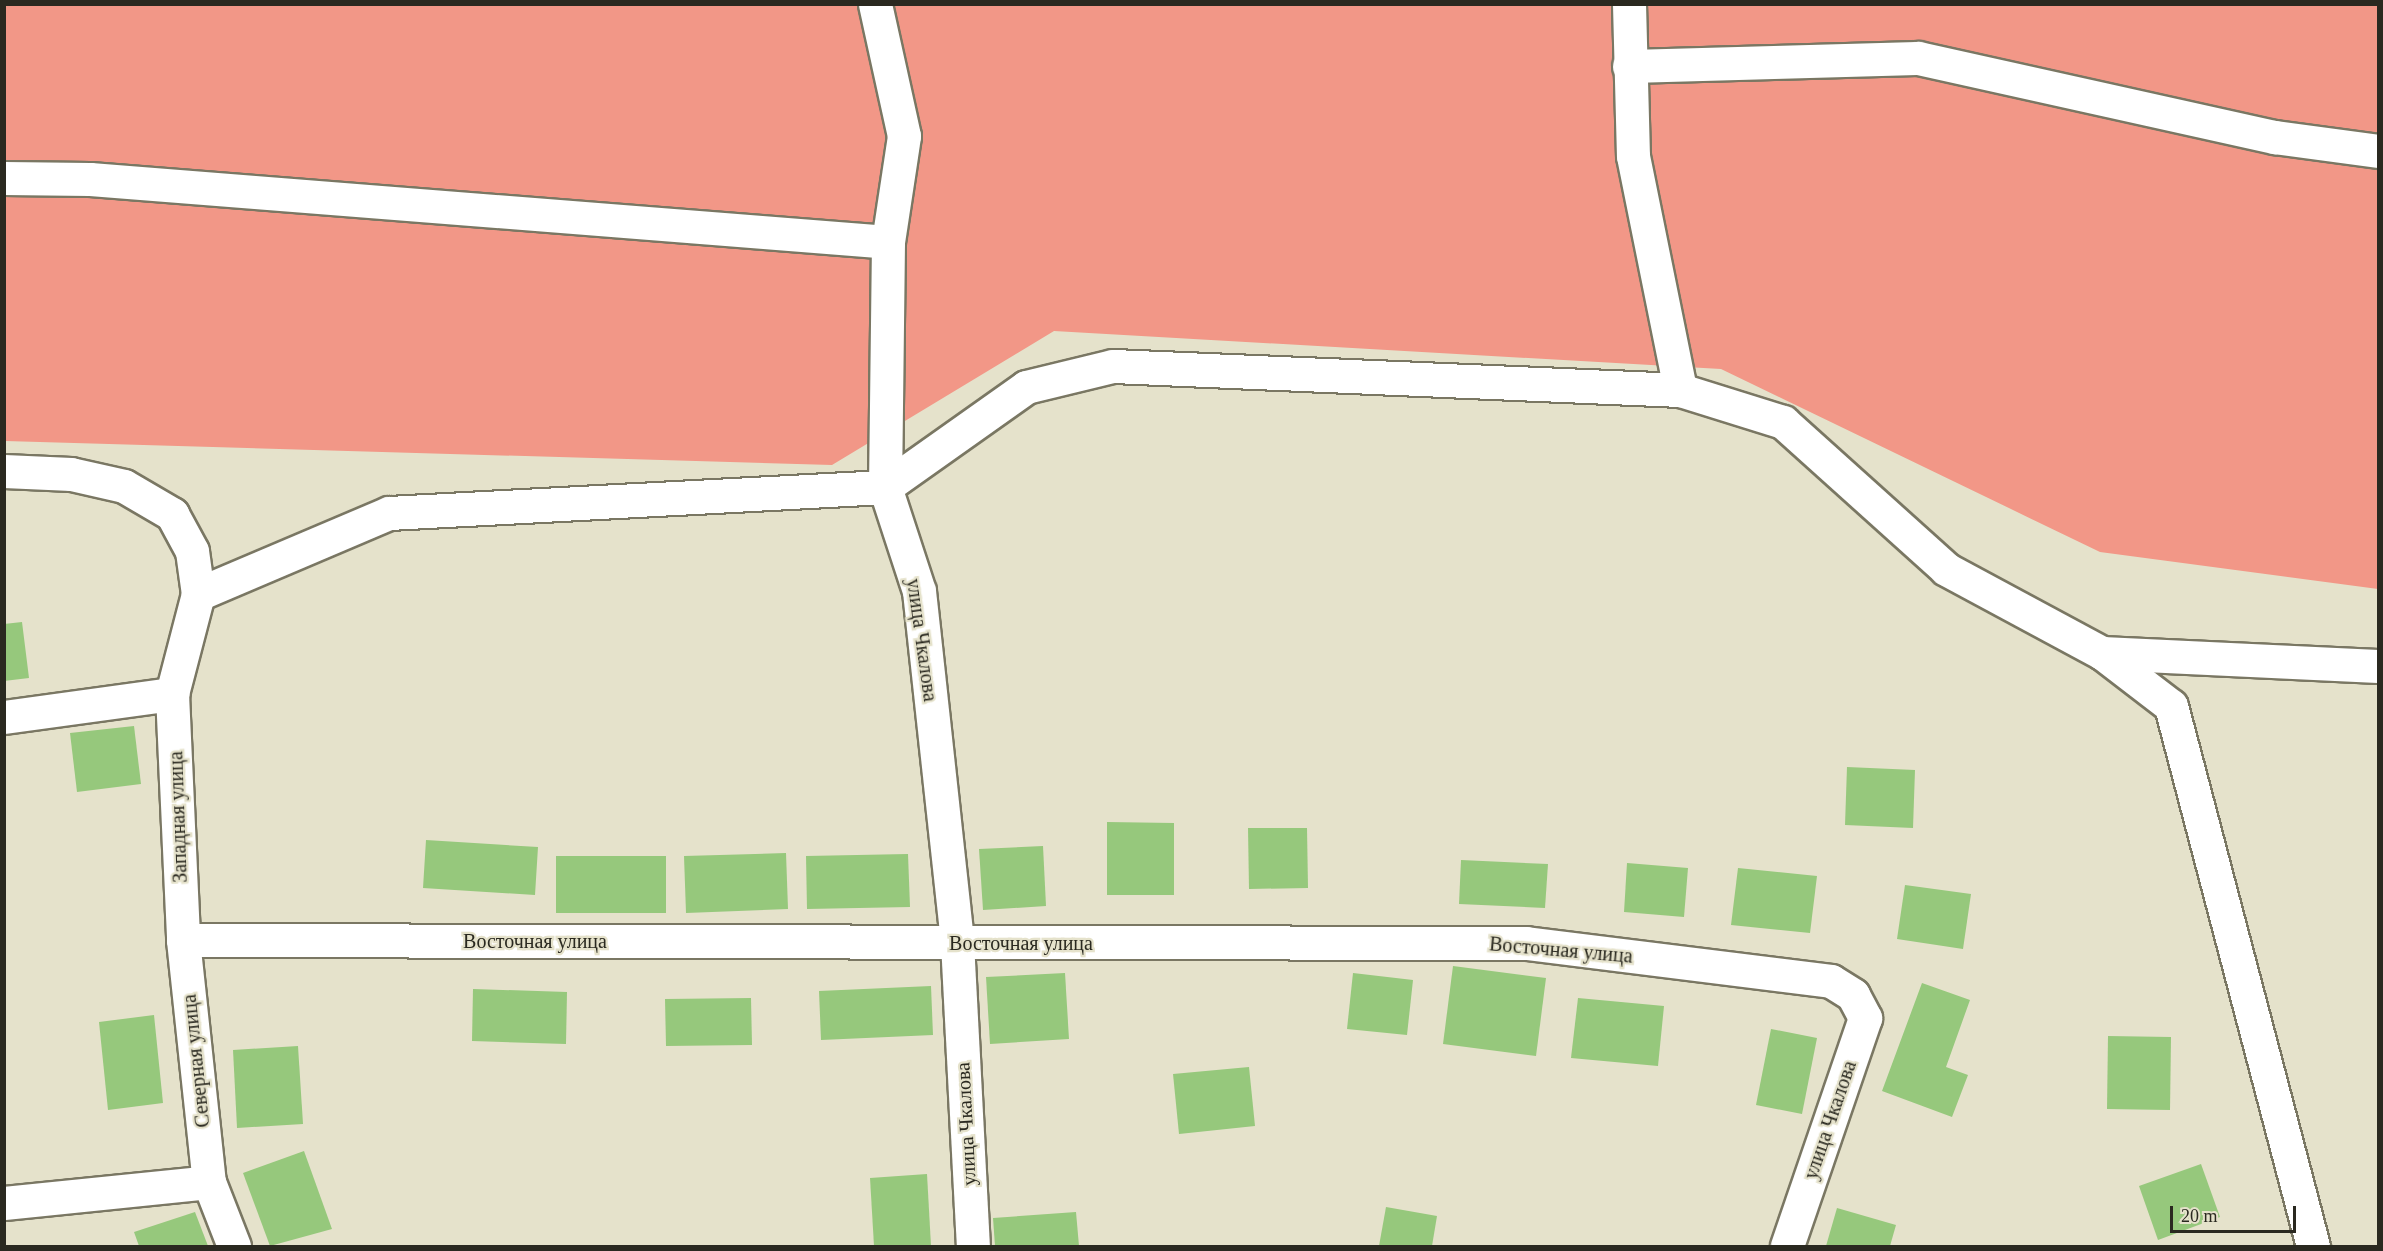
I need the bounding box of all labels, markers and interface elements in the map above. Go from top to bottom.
street label: улица Чкалова [901,577,943,703]
street label: Западная улица [164,751,192,883]
street label: Восточная улица [463,929,607,953]
street label: Восточная улица [949,931,1093,955]
street label: Восточная улица [1488,932,1634,968]
street label: Северная улица [177,993,215,1129]
street label: улица Чкалова [1798,1058,1862,1182]
street label: улица Чкалова [951,1062,981,1186]
scale bar [2173,1194,2299,1232]
text: 20 m [2181,1206,2218,1226]

